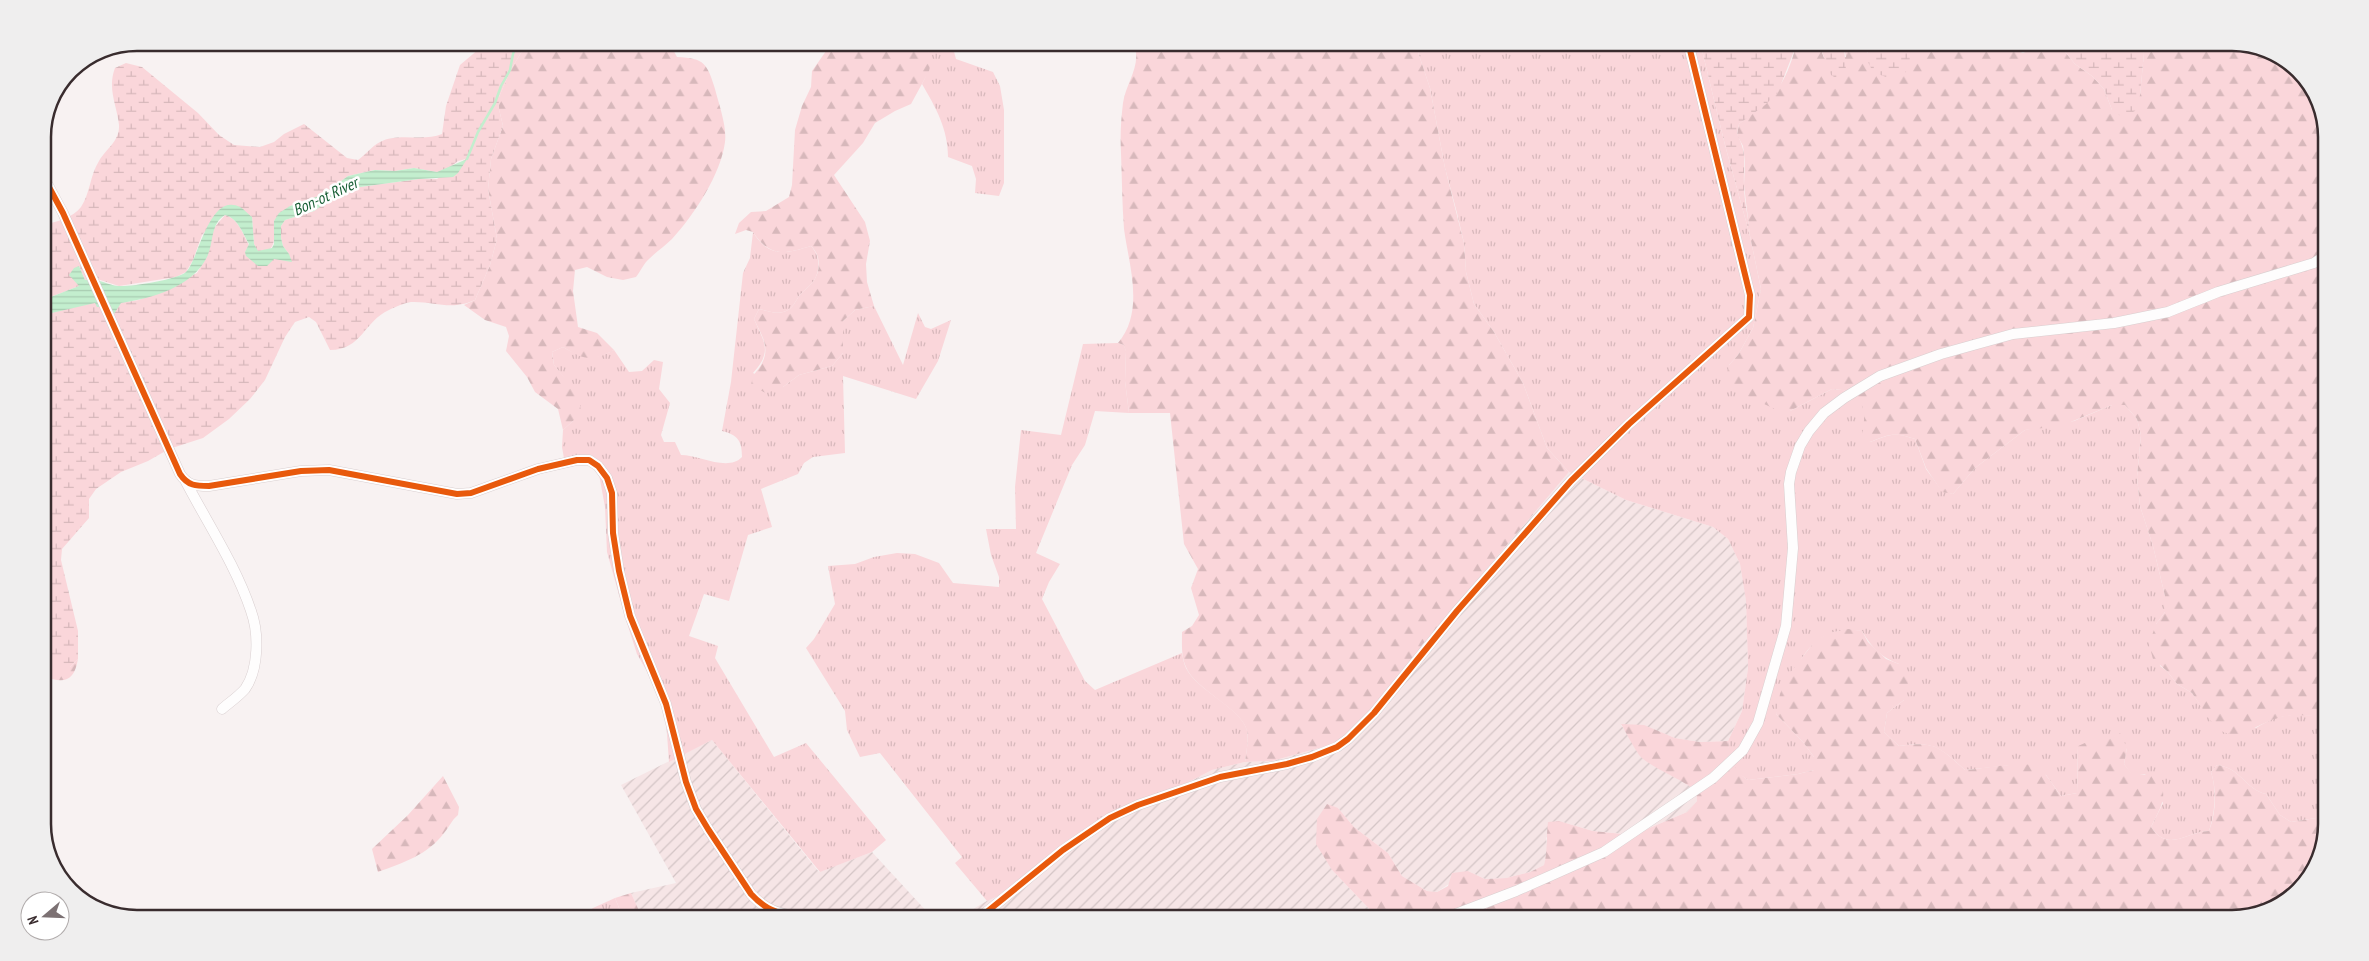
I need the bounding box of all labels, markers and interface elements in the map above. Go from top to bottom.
water label: Bon-ot River [289,171,363,220]
north arrow [20,891,70,941]
text: N [23,914,42,927]

